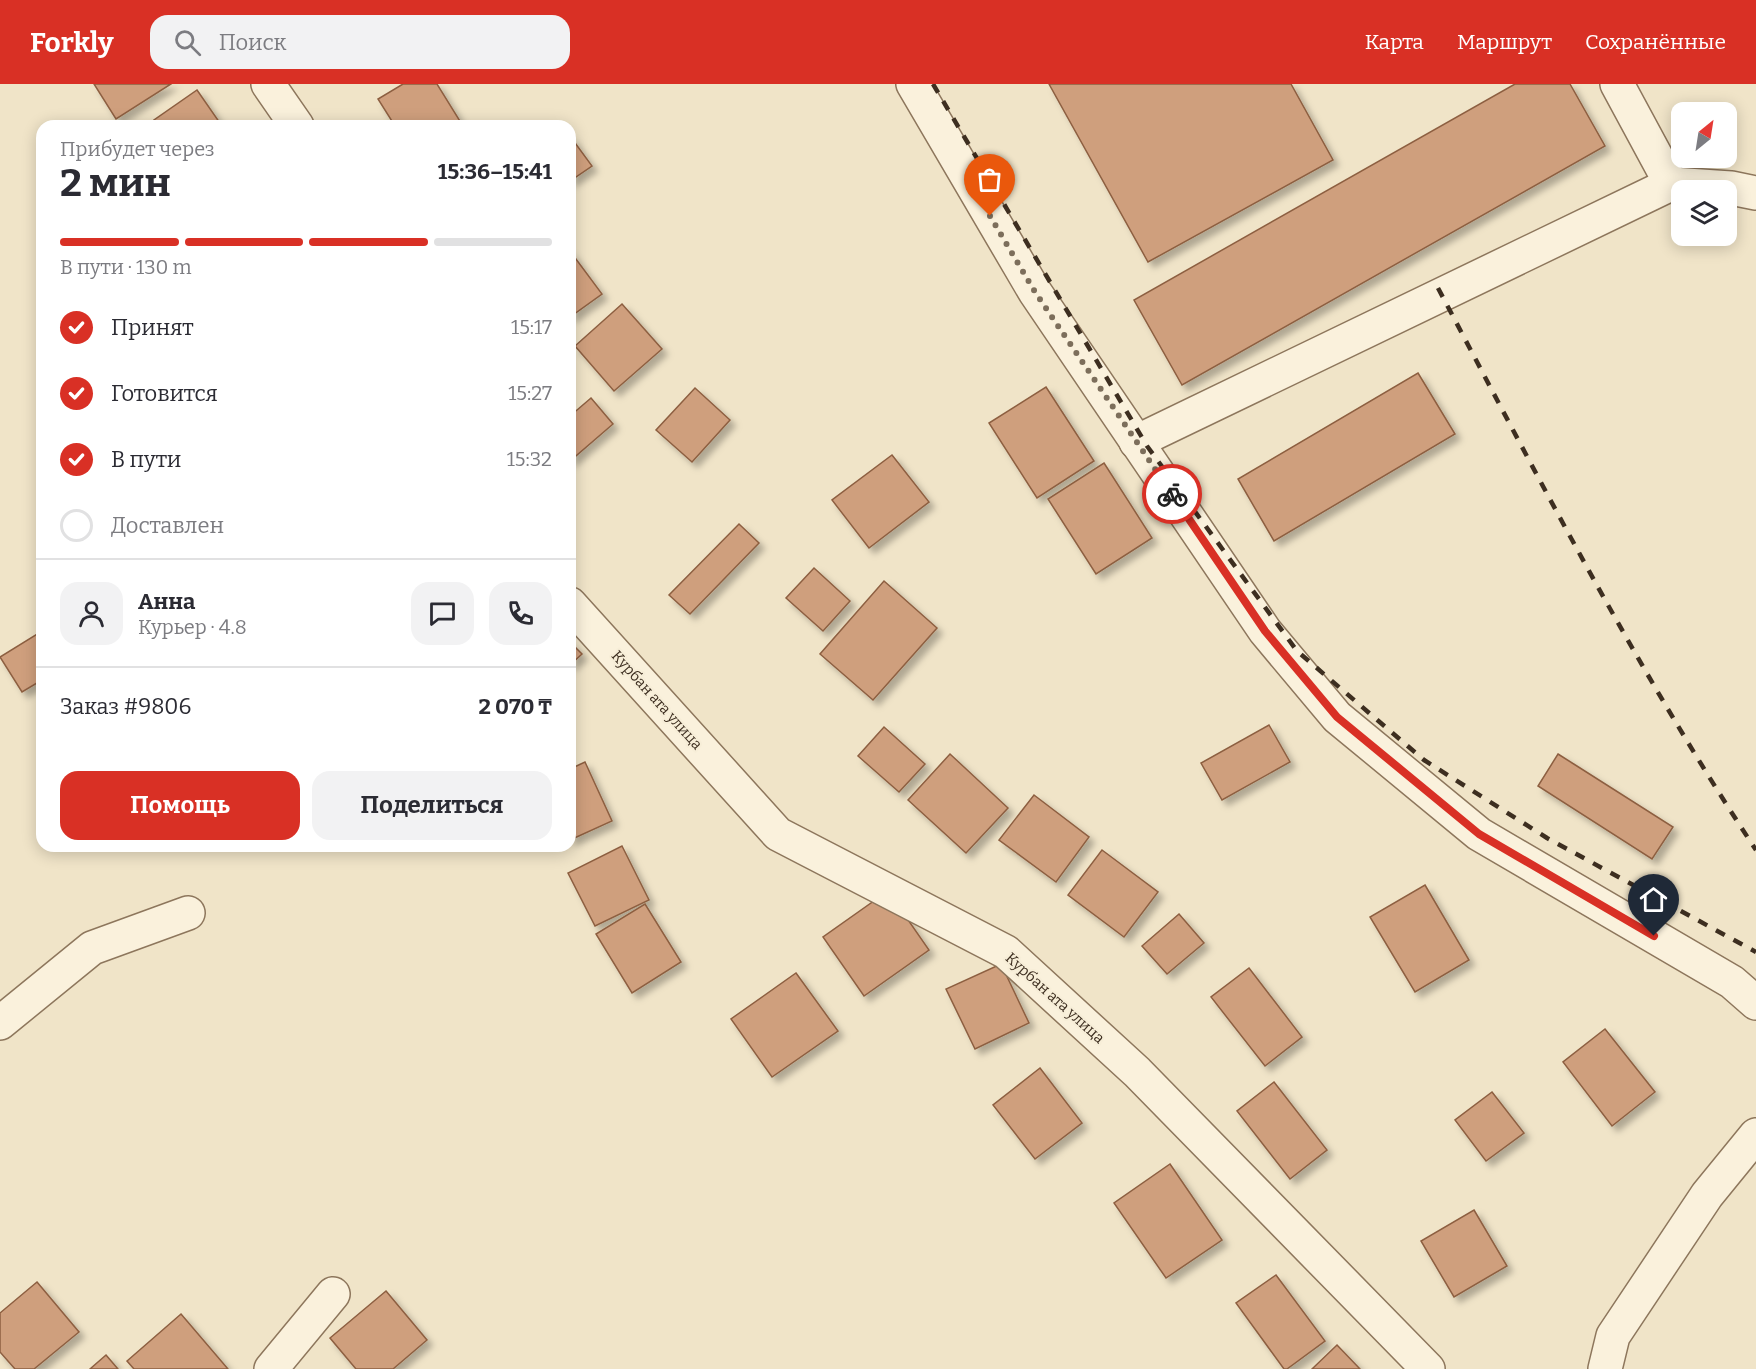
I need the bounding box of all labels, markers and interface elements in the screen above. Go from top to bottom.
search box [150,15,570,69]
text: Forkly [30,26,114,59]
icon: search [171,26,204,59]
text: Поиск [219,29,287,56]
text: Карта [1365,29,1424,55]
text: Маршрут [1457,29,1552,55]
text: Сохранённые [1585,29,1726,55]
north arrow [1671,102,1737,168]
map controls [1671,102,1737,246]
text: Прибудет через [60,137,215,161]
pin [964,154,1015,216]
text: 15:36–15:41 [438,158,552,185]
text: 2 мин [60,160,171,206]
icon: bag [973,163,1006,196]
button: layers [1671,180,1737,246]
text: В пути · 130 m [60,255,192,279]
icon: check [60,311,93,344]
text: Принят [111,314,194,341]
text: 15:17 [511,315,552,339]
icon: check [60,377,93,410]
text: Готовится [111,380,218,407]
text: 15:27 [508,381,552,405]
icon: check [60,443,93,476]
text: В пути [111,446,181,473]
text: 15:32 [507,447,552,471]
courier [1142,464,1202,524]
icon: bike [1156,478,1189,511]
text: Доставлен [111,512,224,539]
button: person [60,582,123,645]
button: chat [411,582,474,645]
button: phone [489,582,552,645]
text: Анна [138,588,195,615]
text: Курьер · 4.8 [138,615,247,639]
street label: Курбан ата улица [608,647,706,753]
text: Заказ #9806 [60,693,191,720]
text: 2 070 ₸ [479,693,552,720]
button: Помощь [60,771,300,840]
button: Поделиться [312,771,552,840]
pin [1628,874,1679,936]
icon: home [1637,883,1670,916]
street label: Курбан ата улица [1002,949,1108,1047]

